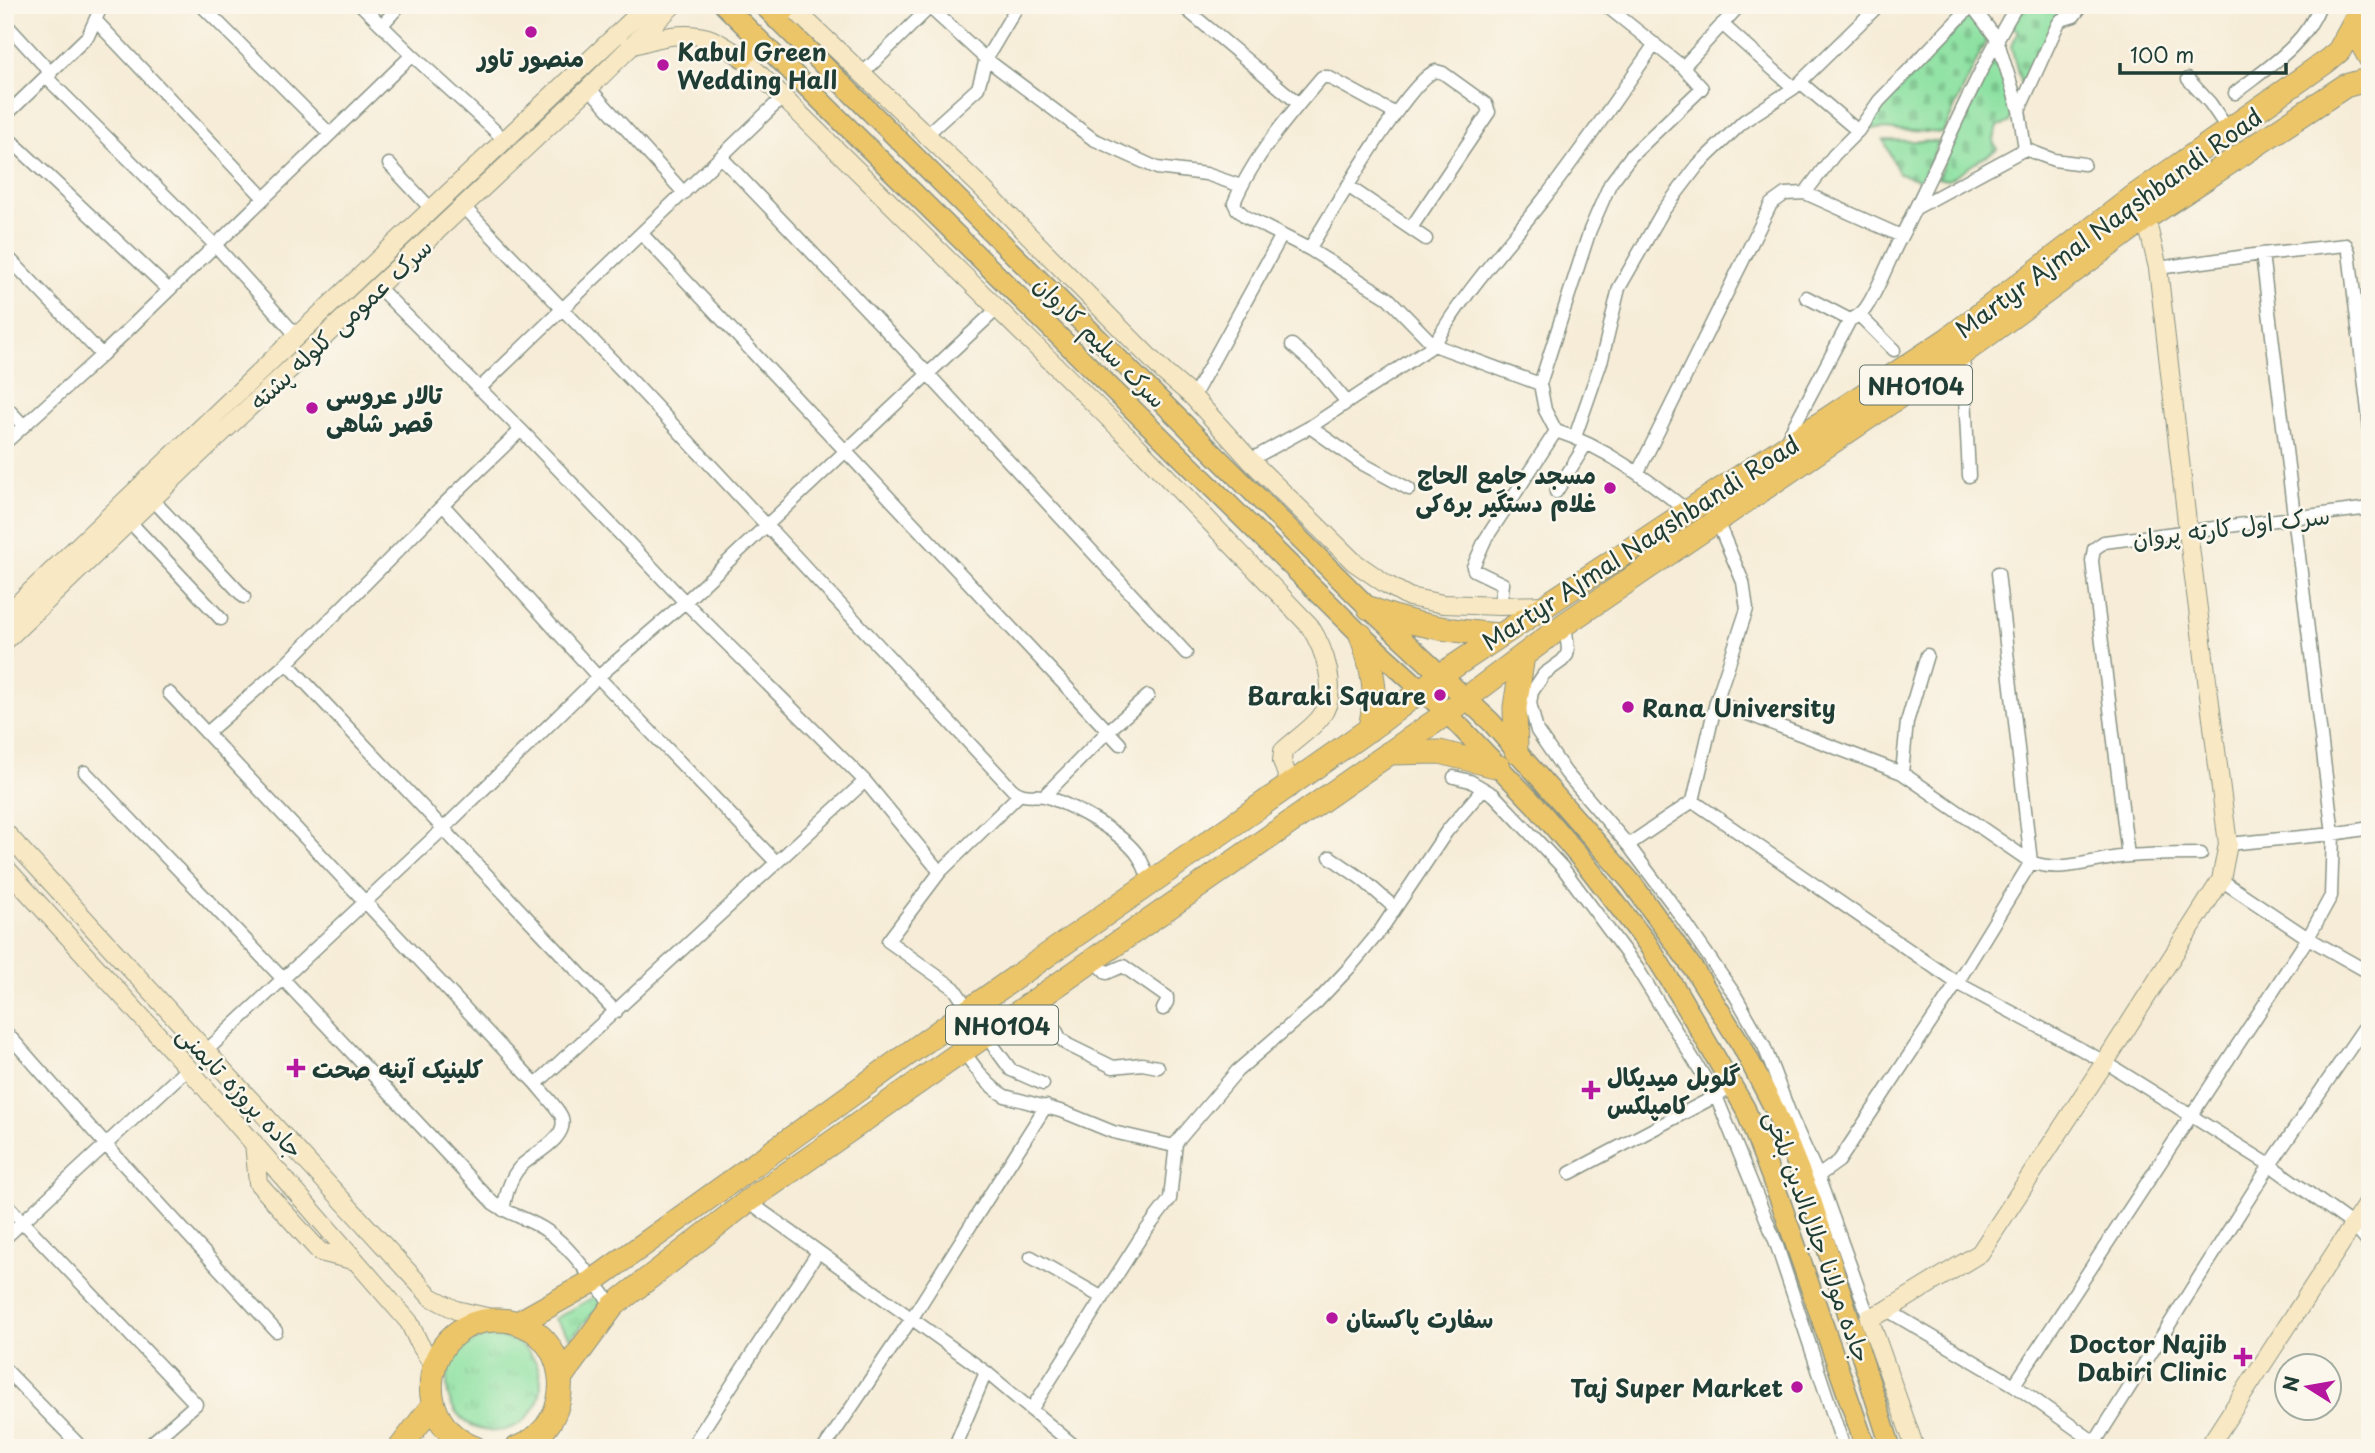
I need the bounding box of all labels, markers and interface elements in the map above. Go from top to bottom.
marker: منصور تاور [523,24,539,40]
scale bar [2120,32,2286,76]
place label: Kabul Green Wedding Hall [677,33,837,97]
text: 100 m [2130,38,2194,70]
place label: منصور تاور [476,39,584,75]
marker: Kabul Green Wedding Hall [655,57,671,73]
street label: Martyr Ajmal Naqshbandi Road [1947,98,2269,346]
street label: سرک عمومی کلوله پشته [241,229,439,417]
street label: سرک سلیم کاروان [1025,266,1176,417]
road number: NH0104 [1860,366,1972,404]
place label: تالار عروسی قصر شاهی [326,376,443,440]
marker: تالار عروسی قصر شاهی [304,400,320,416]
street label: Martyr Ajmal Naqshbandi Road [1474,426,1806,658]
place label: مسجد جامع الحاج غلام دستگیر بره‌کی [1416,456,1596,522]
marker: مسجد جامع الحاج غلام دستگیر بره‌کی [1602,480,1618,496]
street label: سرک اول کارته پروان [2130,496,2332,556]
place label: Baraki Square [1247,677,1426,713]
marker: Baraki Square [1432,687,1448,703]
place label: Rana University [1642,689,1836,725]
marker: Rana University [1620,699,1636,715]
road number: NH0104 [946,1006,1058,1044]
street label: جاده پروژه تایمنی [170,1016,312,1166]
place label: کلینیک آینه صحت [312,1050,483,1086]
marker: کلینیک آینه صحت [286,1058,306,1078]
place label: گلوبل میدیکال کامپلکس [1607,1058,1741,1122]
marker: گلوبل میدیکال کامپلکس [1581,1080,1601,1100]
street label: جاده مولانا جلال‌الدین بلخی [1757,1105,1881,1367]
place label: سفارت پاکستان [1346,1300,1493,1336]
marker: سفارت پاکستان [1324,1310,1340,1326]
place label: Doctor Najib Dabiri Clinic [2068,1325,2227,1389]
marker: Doctor Najib Dabiri Clinic [2233,1347,2253,1367]
north arrow [2274,1352,2344,1422]
place label: Taj Super Market [1570,1369,1783,1405]
text: N [2275,1374,2306,1394]
marker: Taj Super Market [1789,1379,1805,1395]

